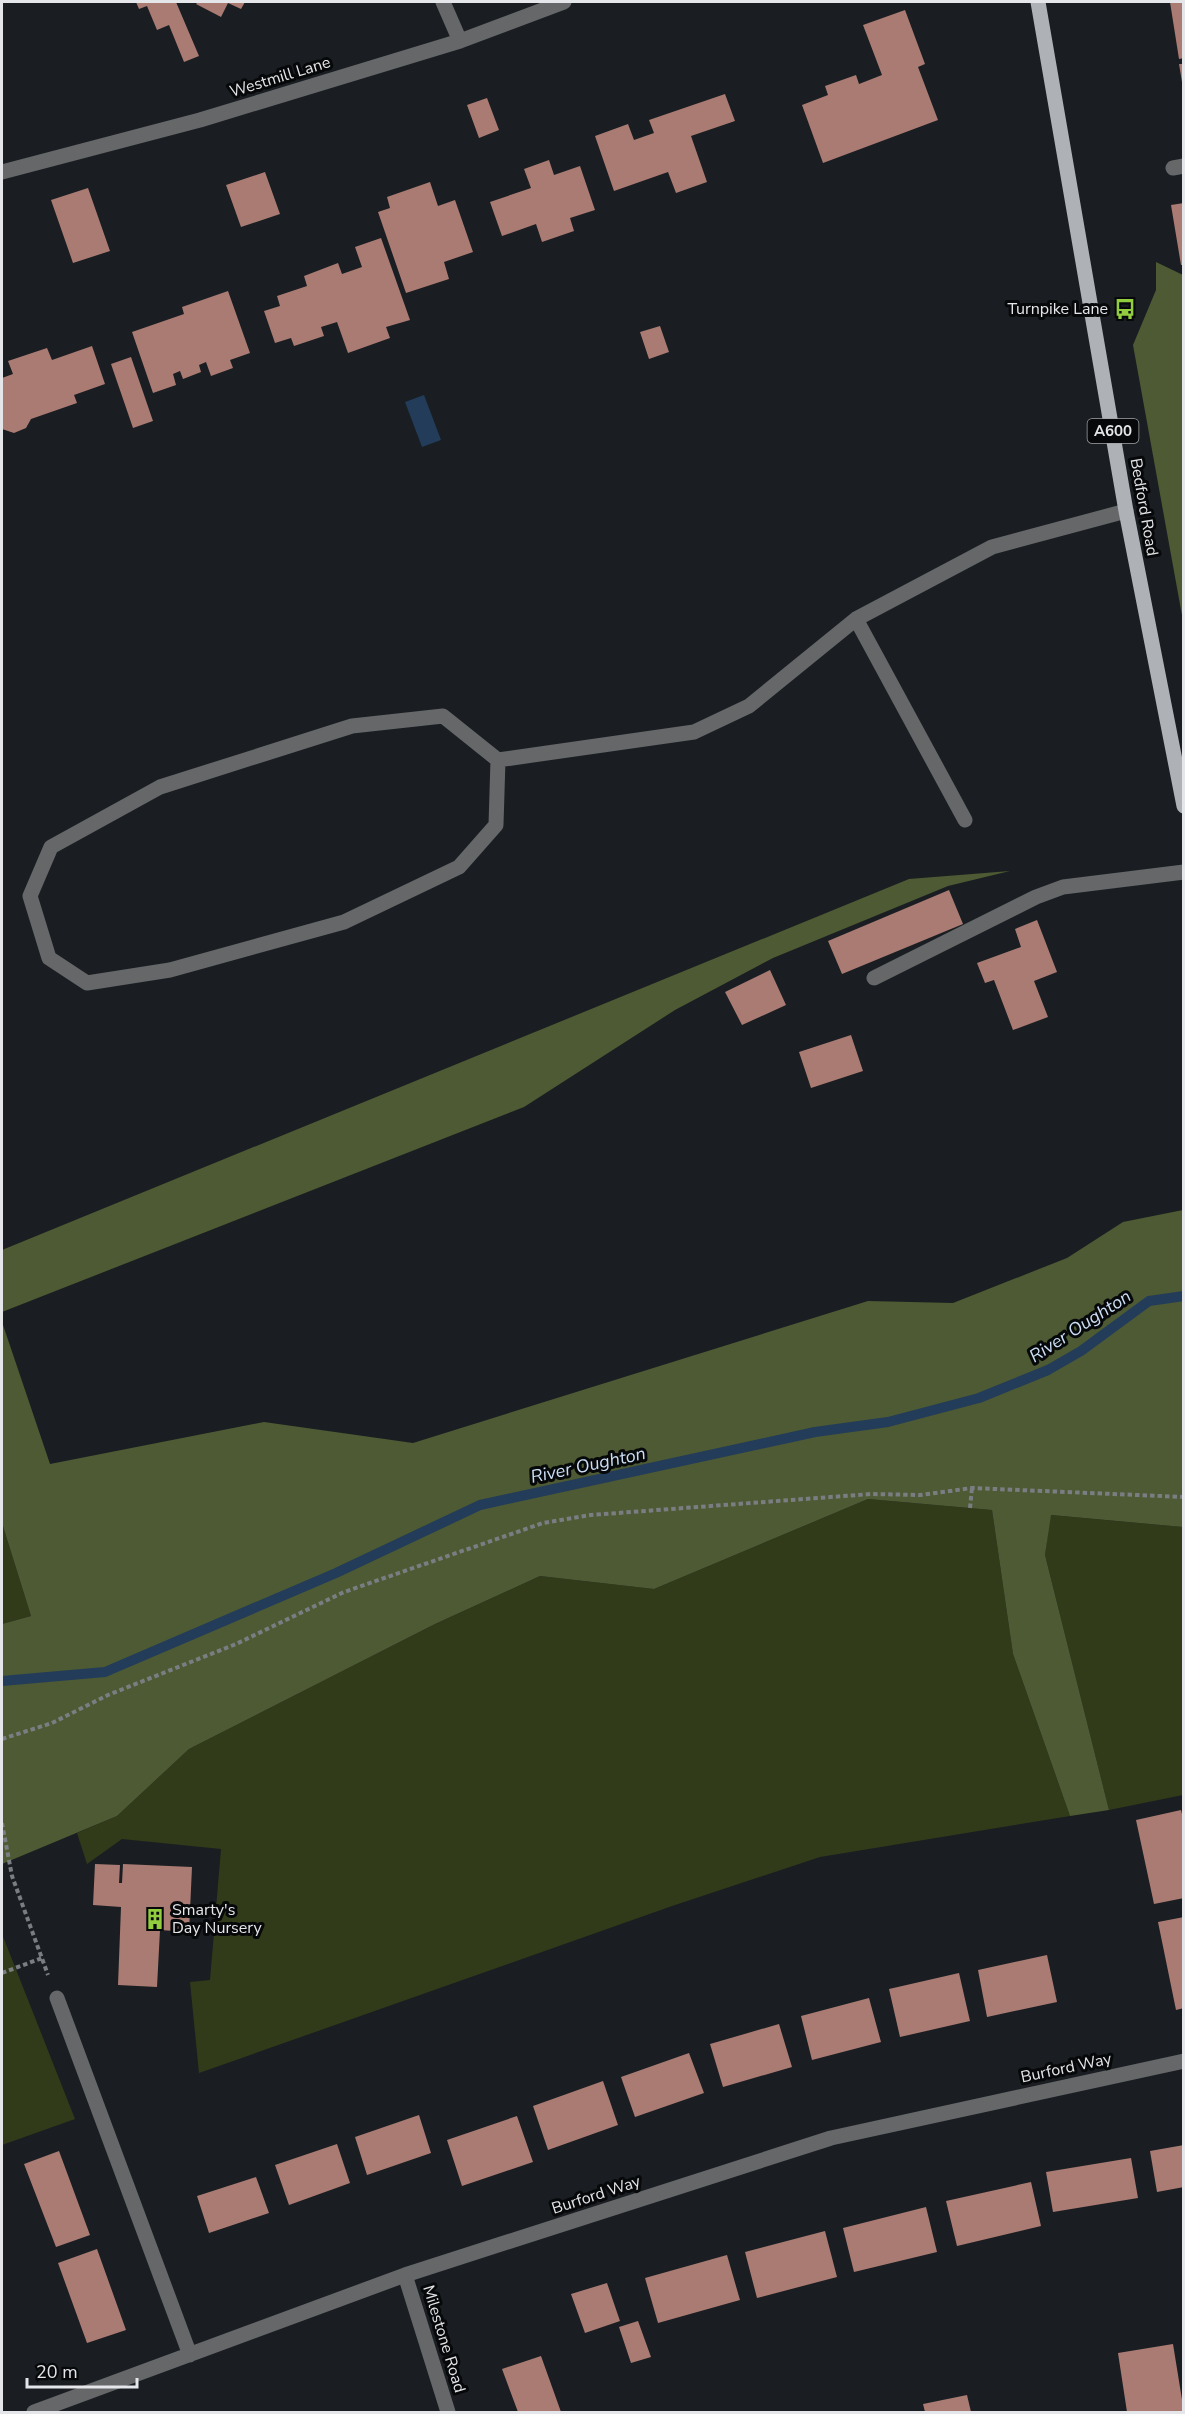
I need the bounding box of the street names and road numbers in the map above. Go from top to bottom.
street label: Westmill Lane [227,51,333,103]
road number: A600 [1088,419,1138,443]
street label: Bedford Road [1125,456,1163,558]
street label: Burford Way [1019,2047,1114,2088]
street label: Burford Way [549,2170,644,2220]
street label: Milestone Road [417,2282,471,2396]

